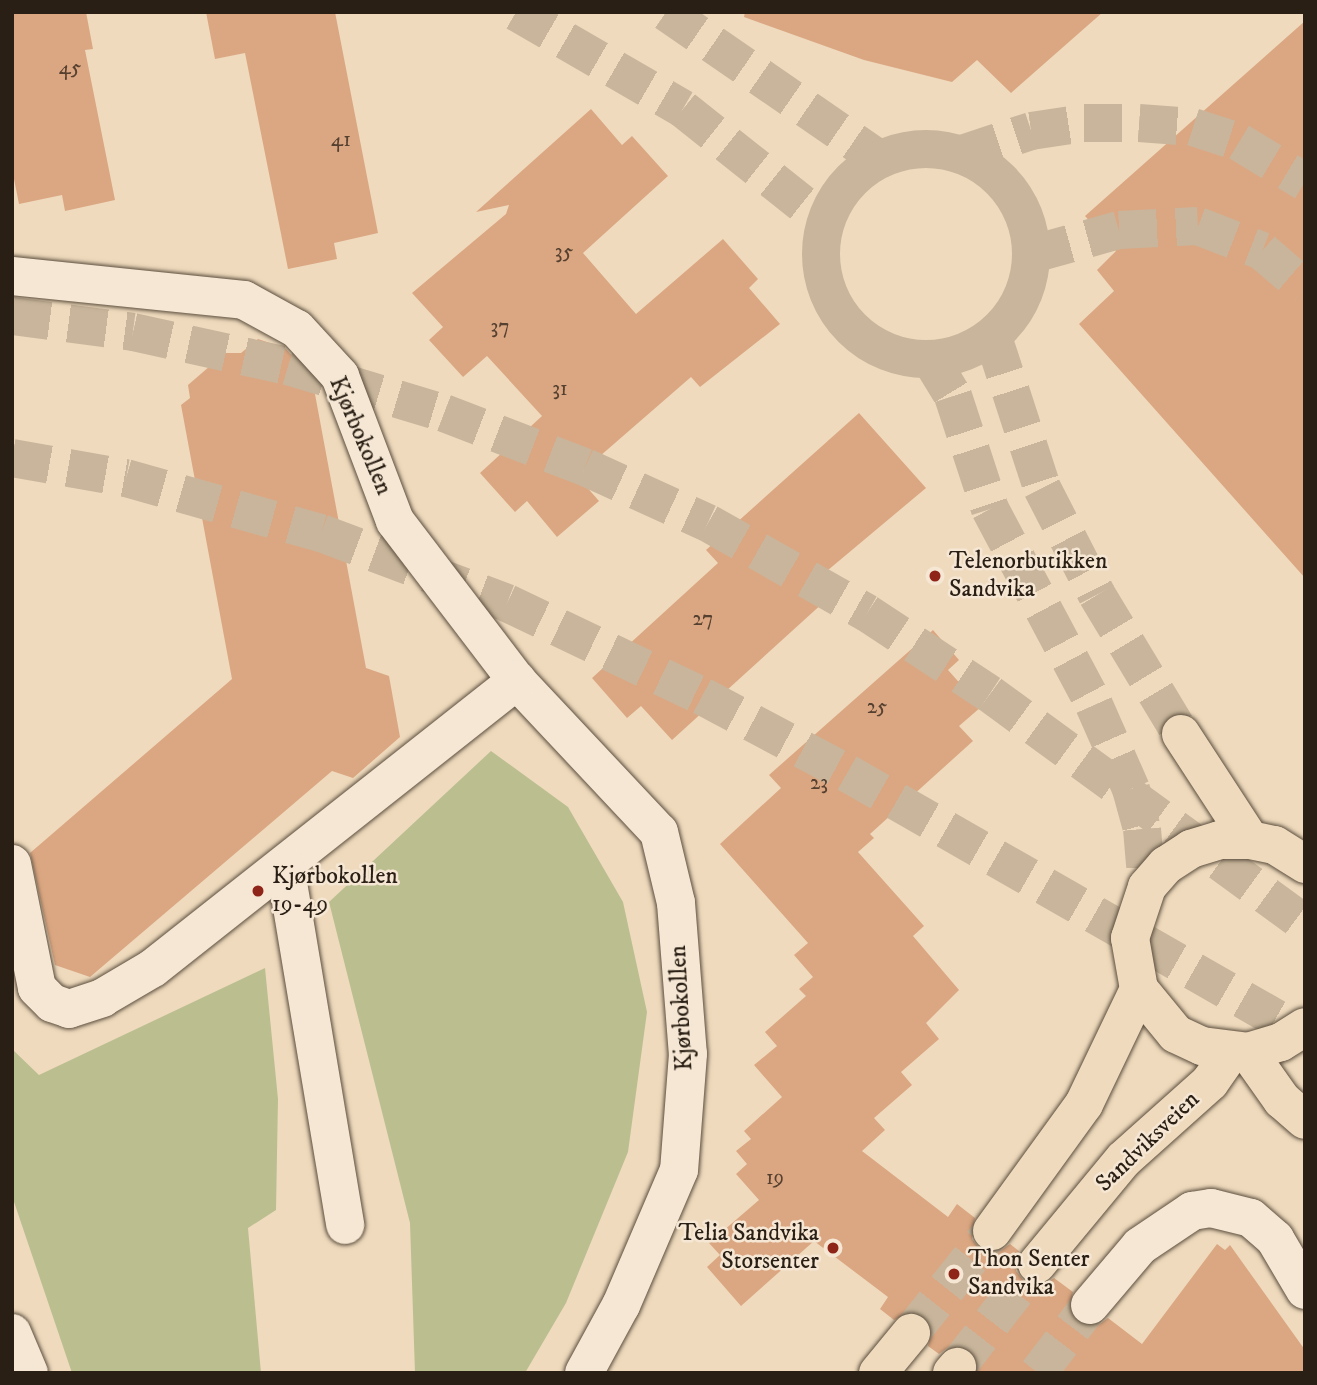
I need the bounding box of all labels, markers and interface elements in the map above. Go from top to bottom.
house number: 45 [59,55,81,81]
house number: 41 [331,127,351,153]
house number: 35 [555,239,573,265]
house number: 37 [491,314,509,340]
street label: Kjørbokollen [322,372,398,500]
house number: 31 [552,376,568,402]
place label: Telenorbutikken Sandvika [949,548,1107,604]
marker: Telenorbutikken Sandvika [927,568,943,584]
house number: 27 [693,606,713,632]
house number: 25 [867,694,887,720]
house number: 23 [810,770,828,796]
place label: Kjørbokollen 19-49 [272,863,398,919]
marker: Kjørbokollen 19-49 [250,883,266,899]
street label: Kjørbokollen [664,944,700,1072]
street label: Sandviksveien [1090,1085,1206,1199]
house number: 19 [766,1165,784,1191]
place label: Telia Sandvika Storsenter [679,1220,819,1276]
marker: Telia Sandvika Storsenter [825,1240,841,1256]
place label: Thon Senter Sandvika [968,1246,1090,1302]
marker: Thon Senter Sandvika [946,1266,962,1282]

